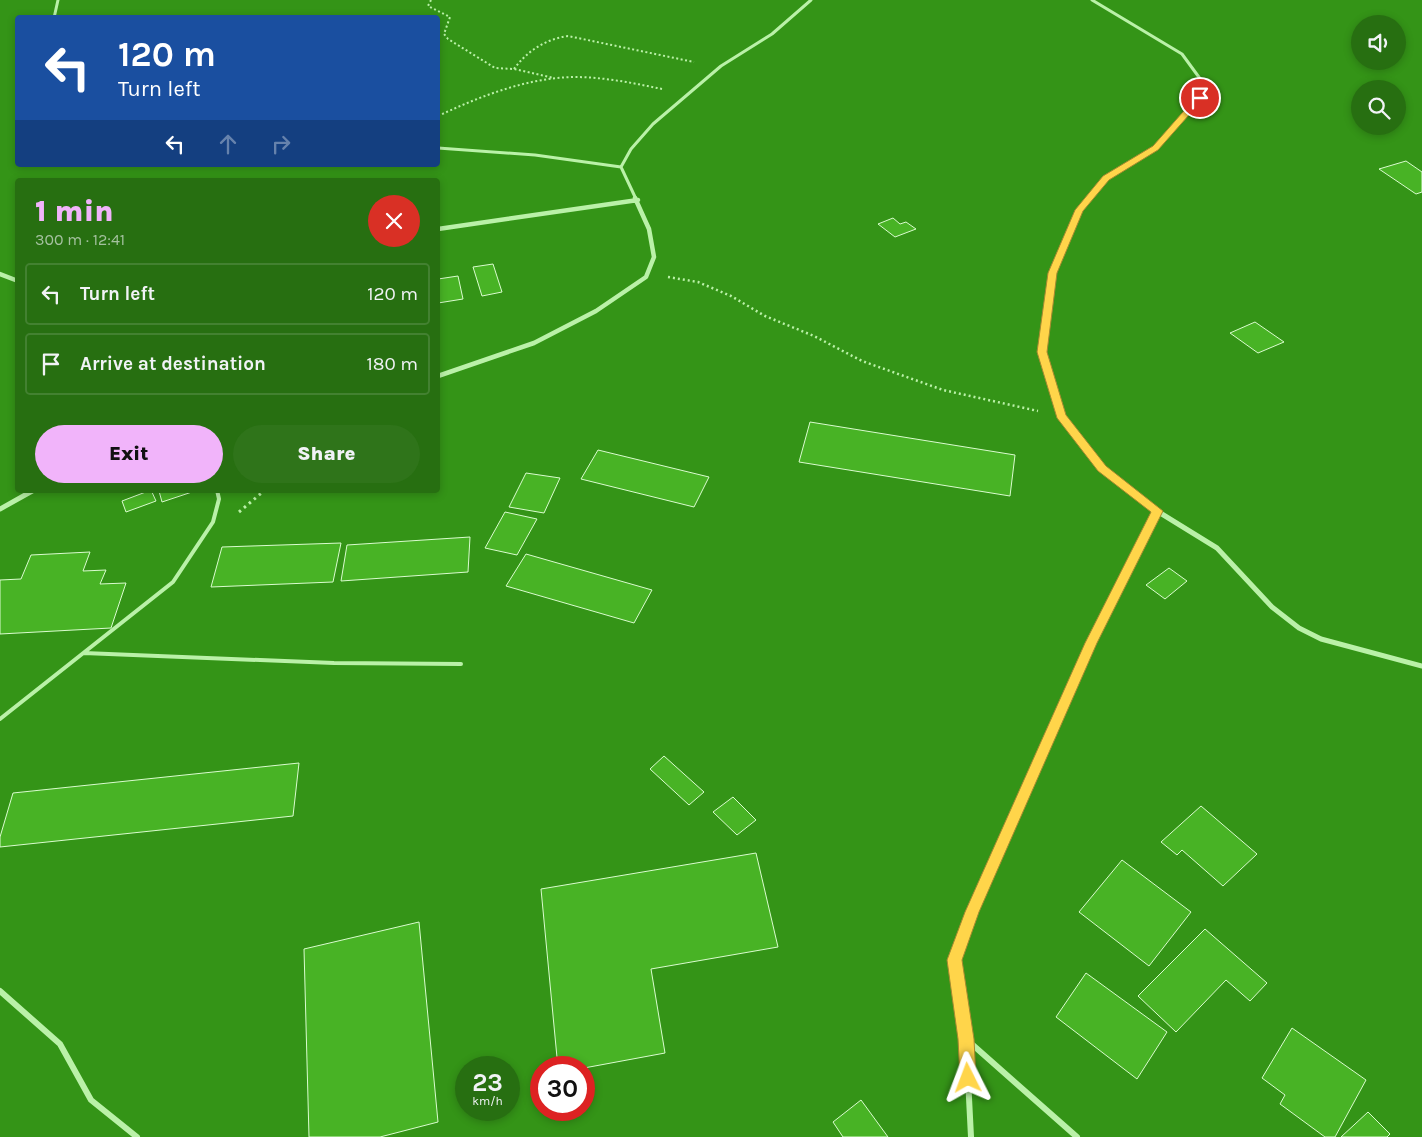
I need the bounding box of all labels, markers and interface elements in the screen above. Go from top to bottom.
map controls [1351,15,1406,135]
button: sound [1351,15,1406,70]
text: 120 m [118,34,216,75]
icon: left [35,35,100,100]
text: Turn left [118,76,201,102]
pin [1179,77,1221,119]
button: search [1351,80,1406,135]
icon: arrive [1186,84,1214,112]
icon: left [161,130,189,158]
icon: ahead [214,130,242,158]
icon: right [267,130,295,158]
text: 1 min [35,193,114,229]
button: close [368,195,420,247]
text: 300 m · 12:41 [35,230,125,249]
icon: left [37,280,65,308]
text: Turn left [80,283,155,305]
text: 120 m [367,283,418,305]
icon: arrive [37,350,65,378]
text: Arrive at destination [80,353,266,375]
text: 180 m [366,353,418,375]
button: Exit [35,425,223,483]
button: Share [233,425,420,483]
position arrow [941,1051,993,1103]
speed limit sign: 30 [530,1056,595,1121]
text: 23 [472,1068,503,1097]
text: km/h [472,1094,503,1108]

